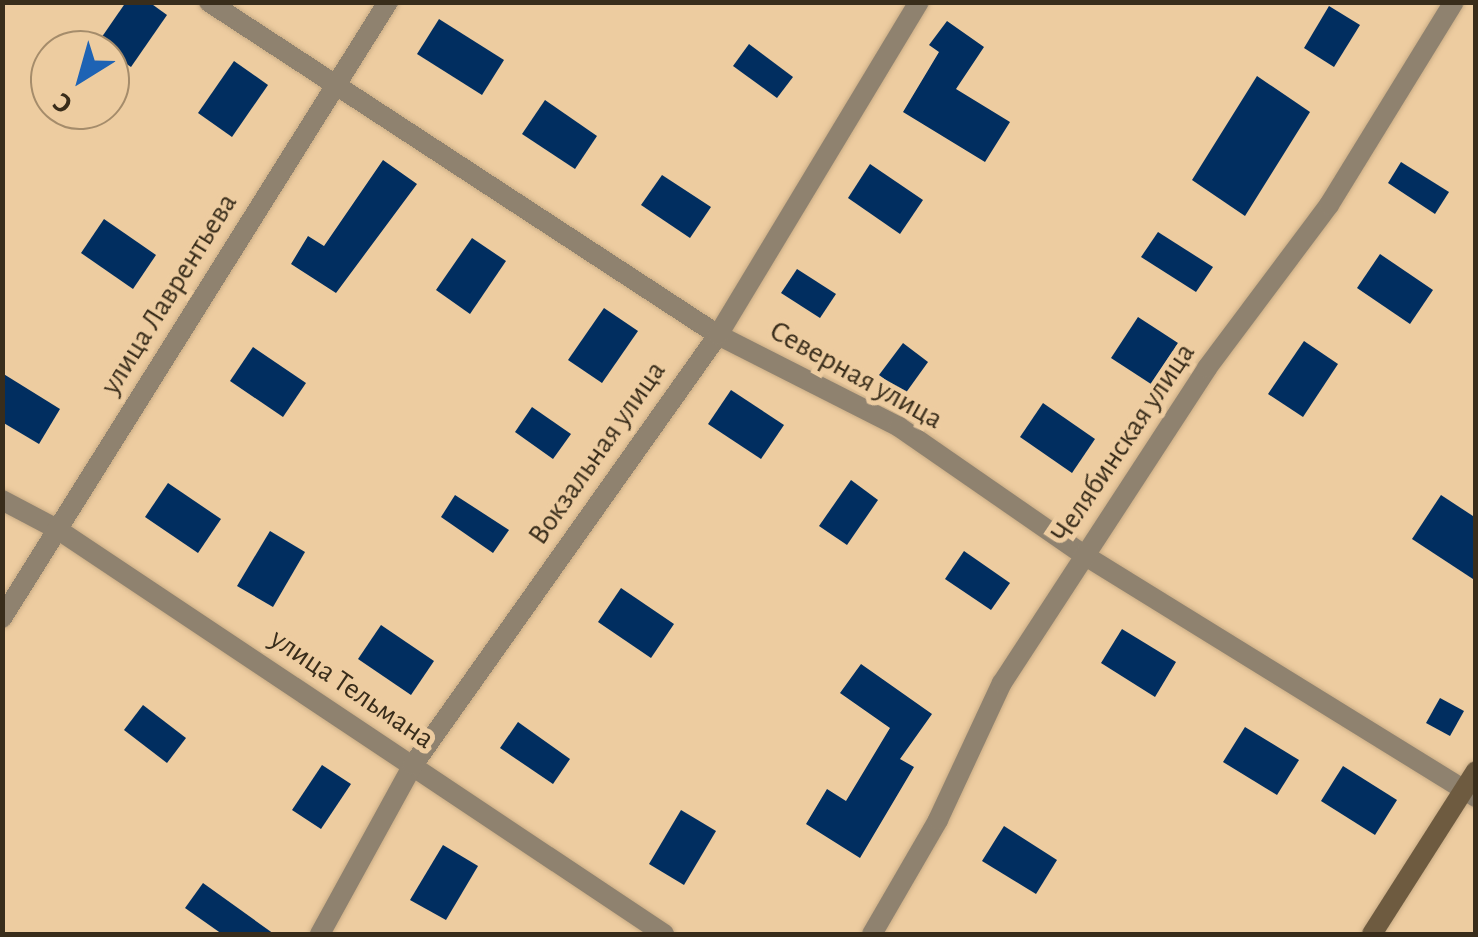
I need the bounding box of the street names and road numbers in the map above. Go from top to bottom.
street label: улица Лаврентьева [93,187,245,401]
street label: Северная улица [763,313,949,437]
street label: Челябинская улица [1043,336,1203,550]
street label: Вокзальная улица [520,354,674,552]
street label: улица Тельмана [263,621,441,757]

